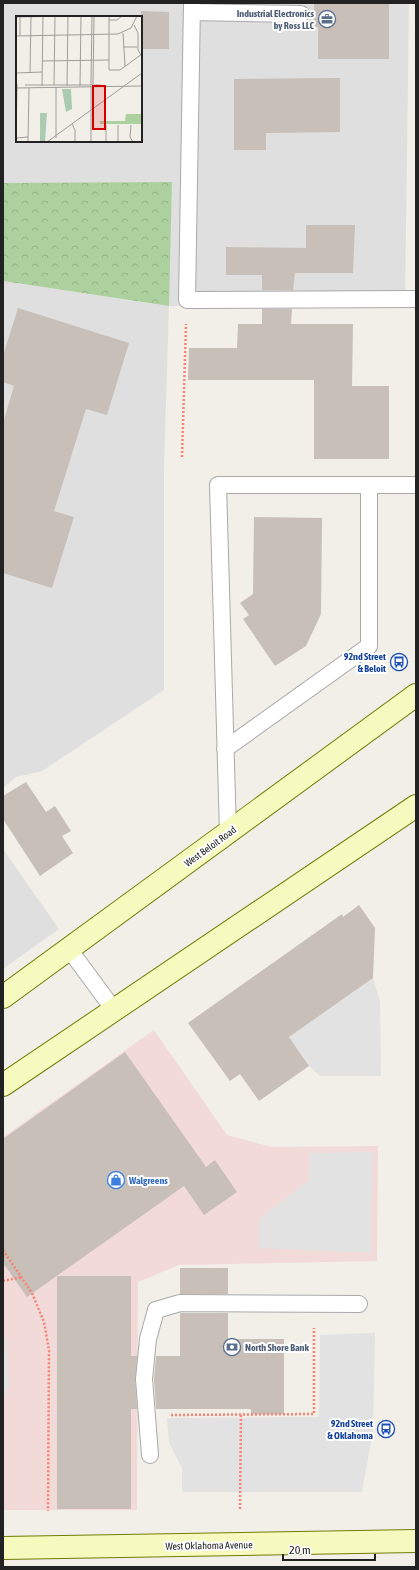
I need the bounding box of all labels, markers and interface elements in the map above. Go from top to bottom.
place label: Industrial Electronics by Ross LLC [237,8,314,31]
office icon: Industrial Electronics by Ross LLC [317,9,337,29]
inset map [16,16,142,142]
place label: 92nd Street & Beloit [344,651,386,674]
bus stop icon: 92nd Street & Beloit [389,652,409,672]
street label: West Beloit Road [182,824,239,869]
shop icon: Walgreens [106,1170,126,1190]
place label: Walgreens [128,1175,168,1186]
bank icon: North Shore Bank [222,1337,242,1357]
place label: North Shore Bank [245,1342,309,1353]
place label: 92nd Street & Oklahoma [327,1418,373,1441]
bus stop icon: 92nd Street & Oklahoma [376,1419,396,1439]
scale bar [283,1536,375,1562]
street label: West Oklahoma Avenue [165,1539,253,1552]
text: 20 m [289,1543,311,1557]

